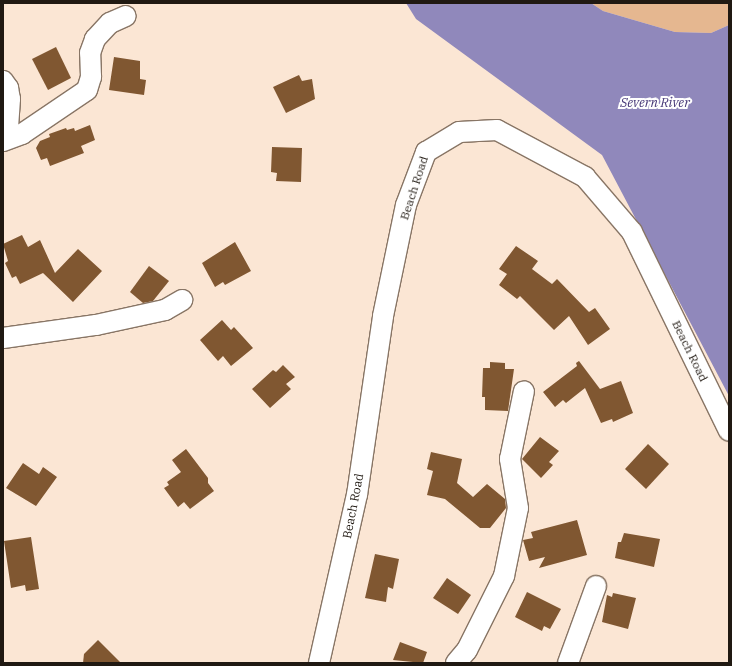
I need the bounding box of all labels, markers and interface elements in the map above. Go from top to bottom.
water label: Severn River [620,95,690,111]
street label: Beach Road [397,154,431,222]
street label: Beach Road [669,318,711,384]
street label: Beach Road [340,472,366,540]

